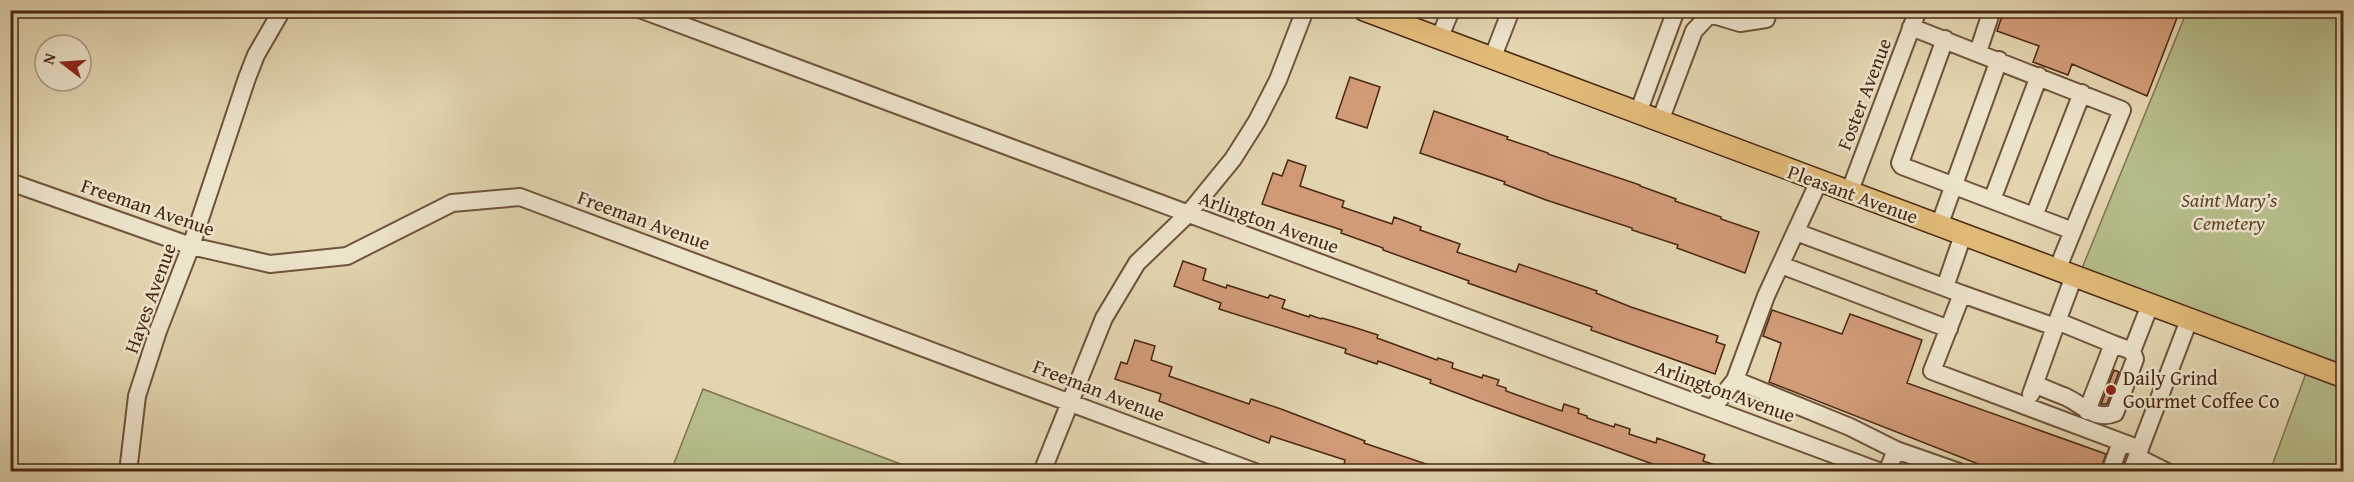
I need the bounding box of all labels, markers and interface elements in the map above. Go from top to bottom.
north arrow [33,33,93,93]
street label: Foster Avenue [1829,34,1898,154]
text: N [36,50,62,67]
street label: Pleasant Avenue [1784,157,1922,231]
street label: Freeman Avenue [78,170,219,243]
street label: Freeman Avenue [574,182,715,257]
street label: Arlington Avenue [1195,183,1343,260]
park label: Saint Mary’s Cemetery [2181,185,2278,237]
street label: Hayes Avenue [116,239,183,357]
street label: Freeman Avenue [1029,351,1169,428]
street label: Arlington Avenue [1651,352,1799,429]
place label: Daily Grind Gourmet Coffee Co [2123,363,2279,415]
marker: Daily Grind Gourmet Coffee Co [2104,383,2118,397]

